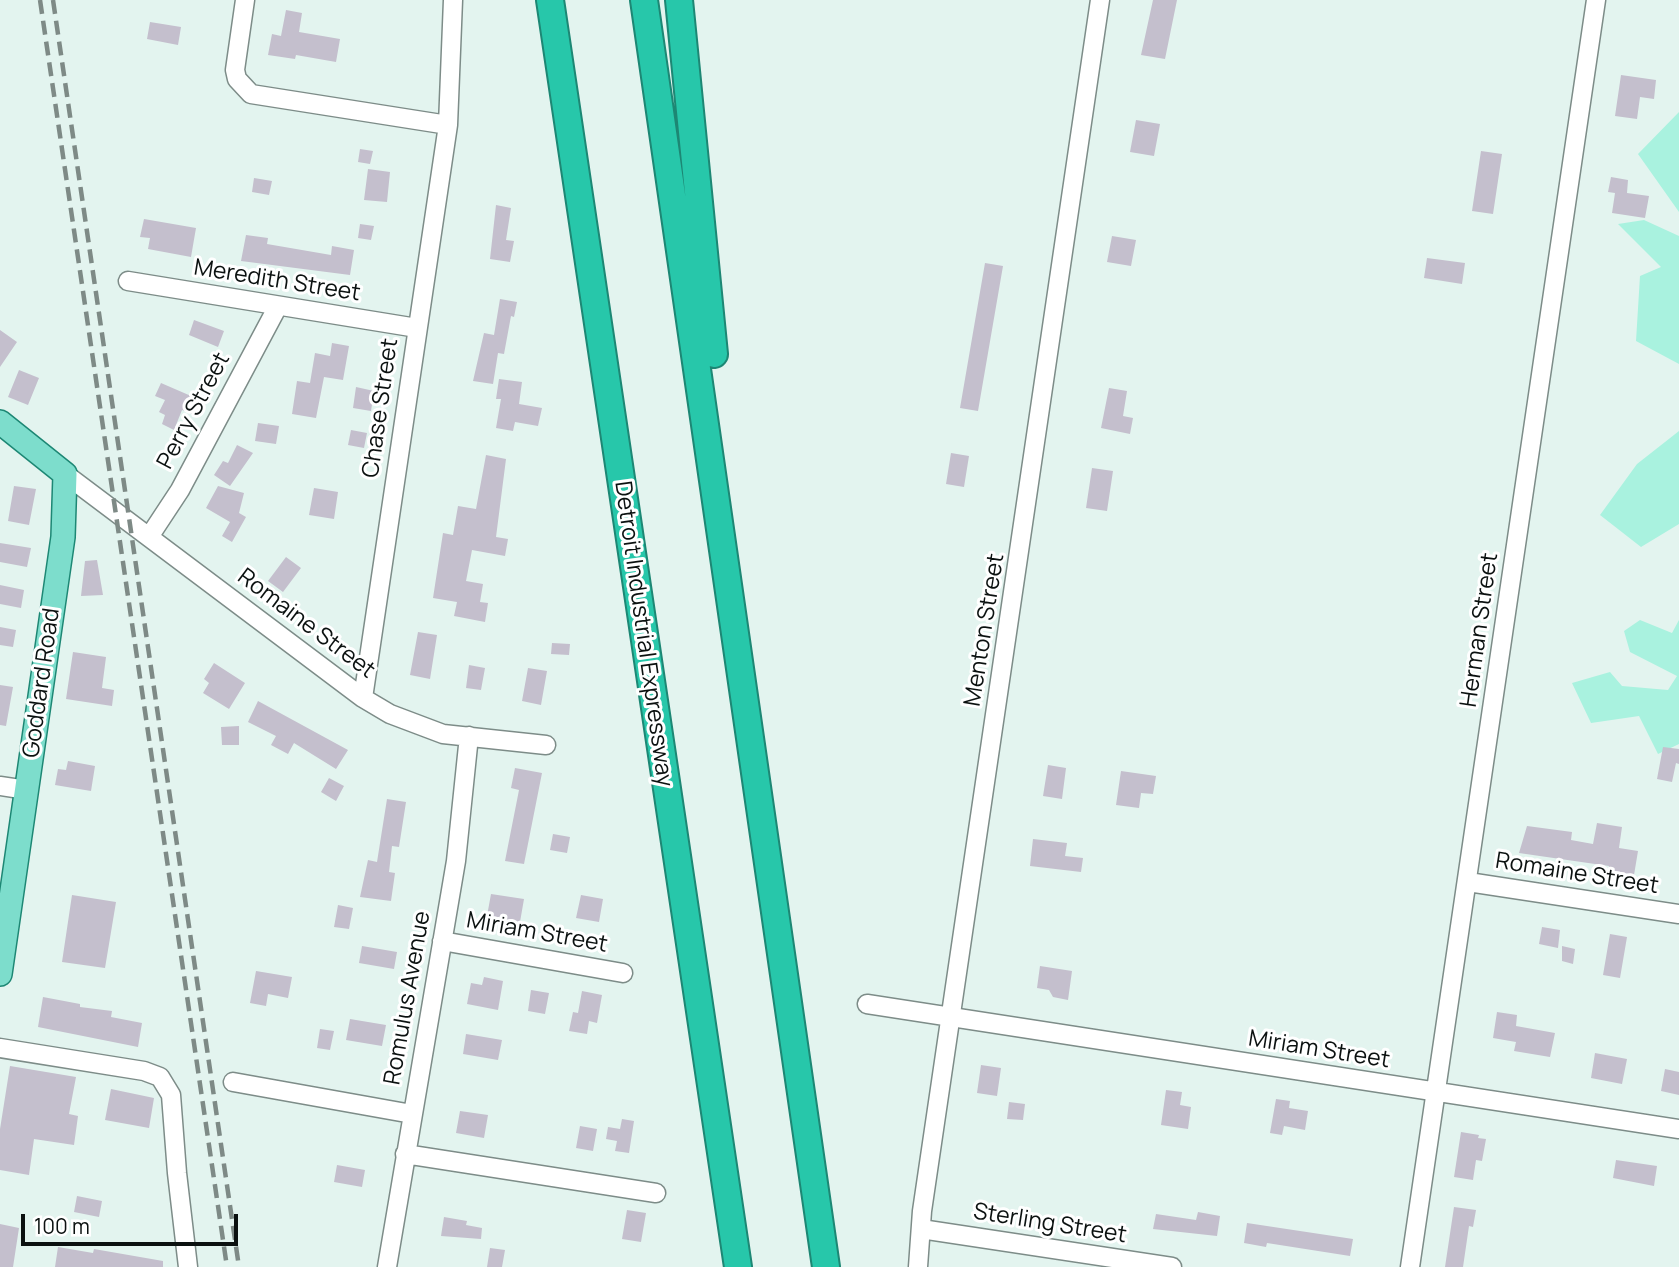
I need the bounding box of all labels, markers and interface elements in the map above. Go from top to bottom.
street label: Meredith Street [192,254,362,308]
street label: Chase Street [358,336,404,480]
street label: Perry Street [152,348,236,474]
street label: Detroit Industrial Expressway [608,480,678,788]
street label: Herman Street [1456,551,1504,709]
street label: Menton Street [959,552,1011,708]
street label: Romaine Street [232,563,380,685]
street label: Goddard Road [18,606,66,760]
street label: Romaine Street [1493,847,1661,901]
street label: Miriam Street [464,907,610,959]
street label: Romulus Avenue [379,909,437,1087]
street label: Miriam Street [1246,1025,1392,1075]
street label: Sterling Street [971,1198,1129,1250]
scale bar [24,1200,242,1244]
text: 100 m [34,1212,90,1240]

